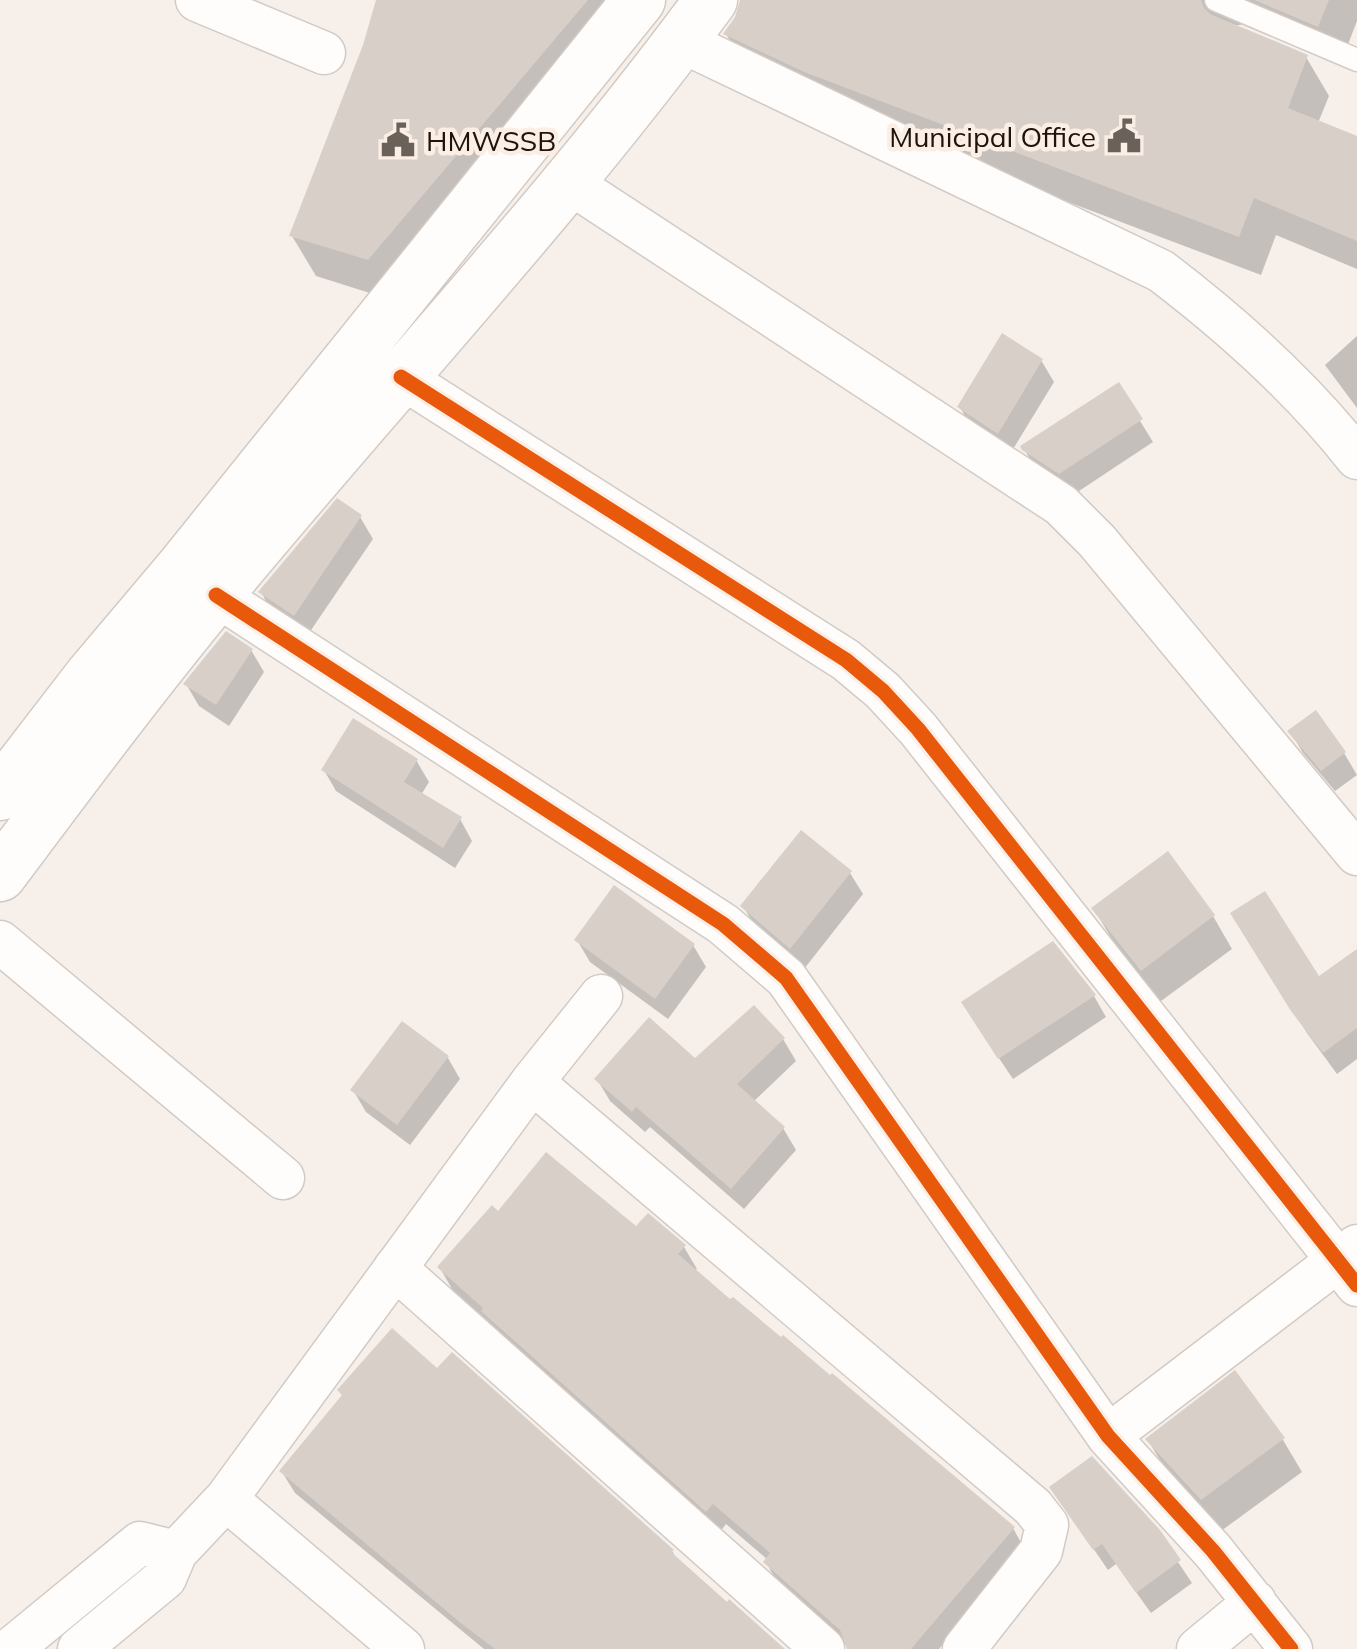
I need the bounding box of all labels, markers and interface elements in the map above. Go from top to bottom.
public building icon: Municipal Office [1105,117,1143,155]
place label: Municipal Office [889,119,1096,154]
public building icon: HMWSSB [379,121,417,159]
place label: HMWSSB [426,123,556,158]

